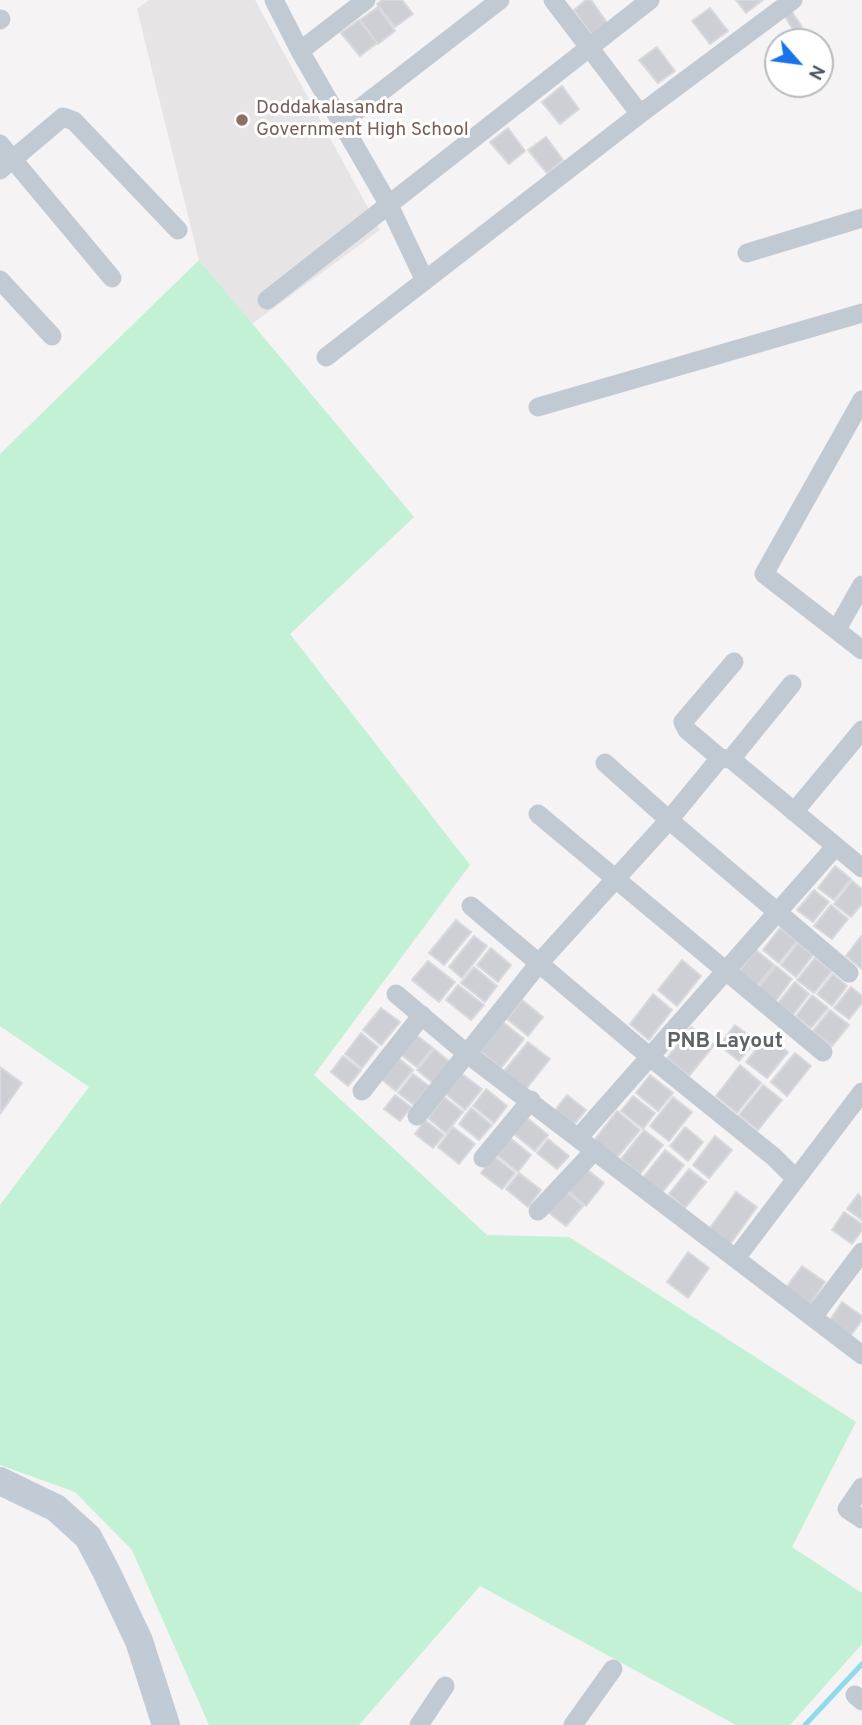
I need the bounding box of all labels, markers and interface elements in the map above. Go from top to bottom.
north arrow [764,28,834,98]
text: N [802,60,830,84]
place label: Doddakalasandra Government High School [256,98,469,142]
marker: Doddakalasandra Government High School [234,112,250,128]
district label: PNB Layout [667,1030,783,1056]

